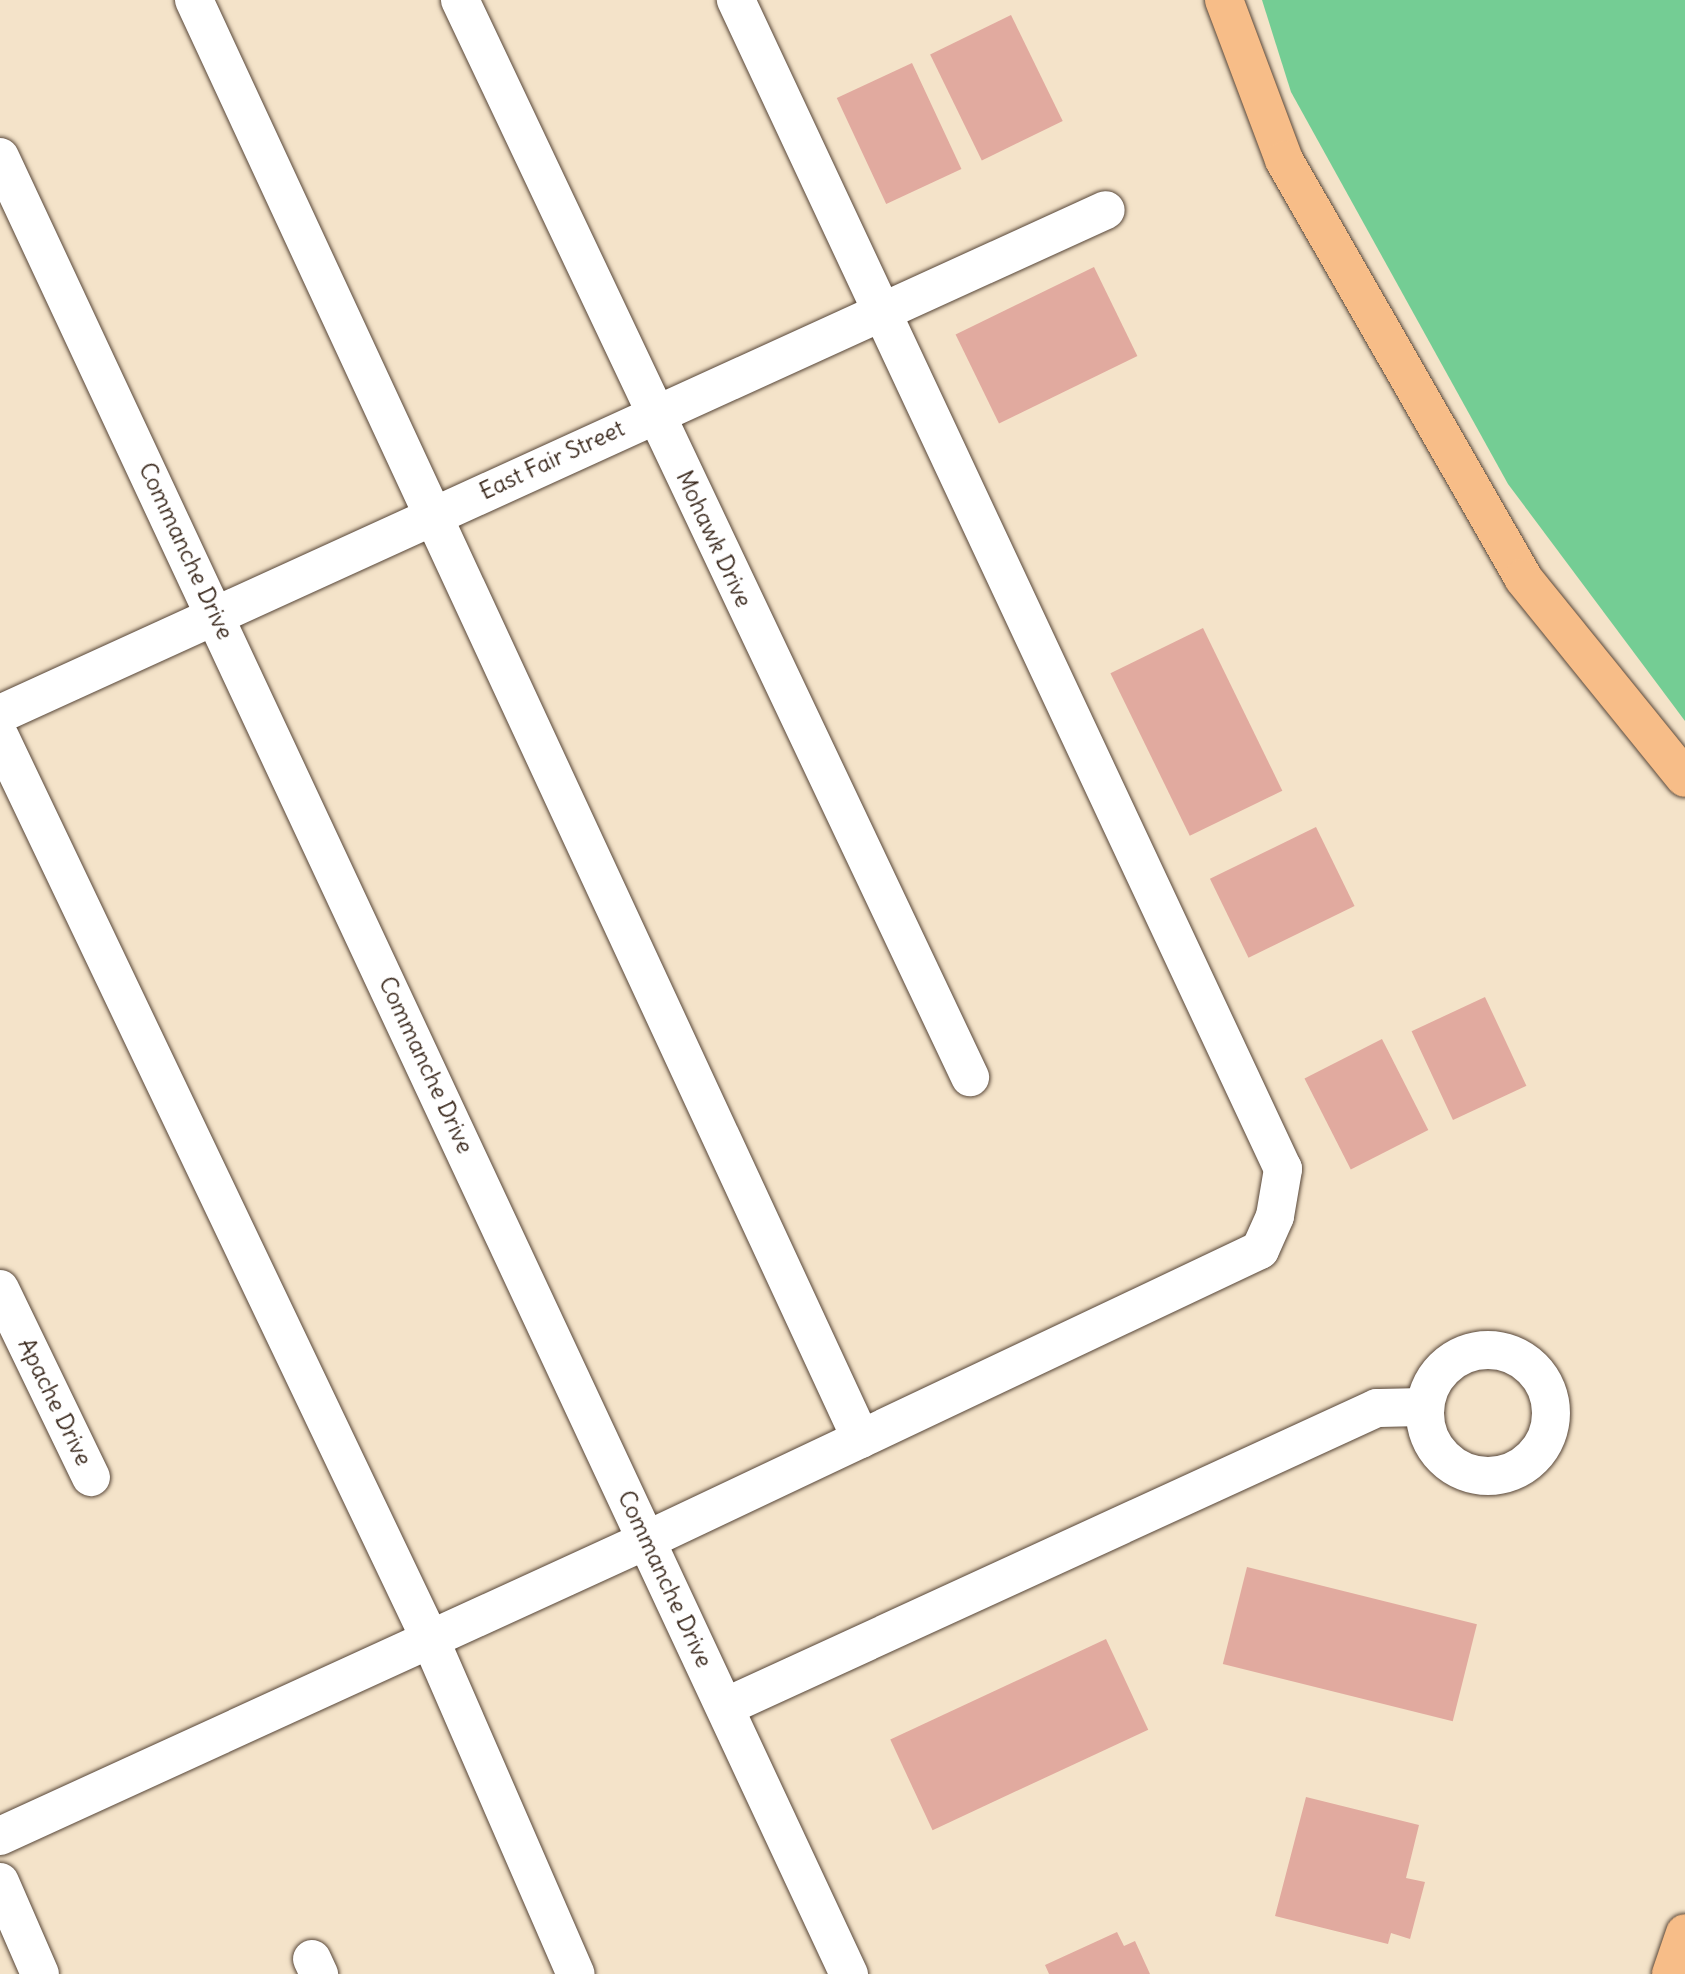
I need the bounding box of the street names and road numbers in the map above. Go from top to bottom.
street label: East Fair Street [475,414,629,506]
street label: Commanche Drive [133,458,239,644]
street label: Mohawk Drive [670,466,758,612]
street label: Commanche Drive [373,972,479,1158]
street label: Apache Drive [12,1334,98,1470]
street label: Commanche Drive [612,1486,718,1672]

